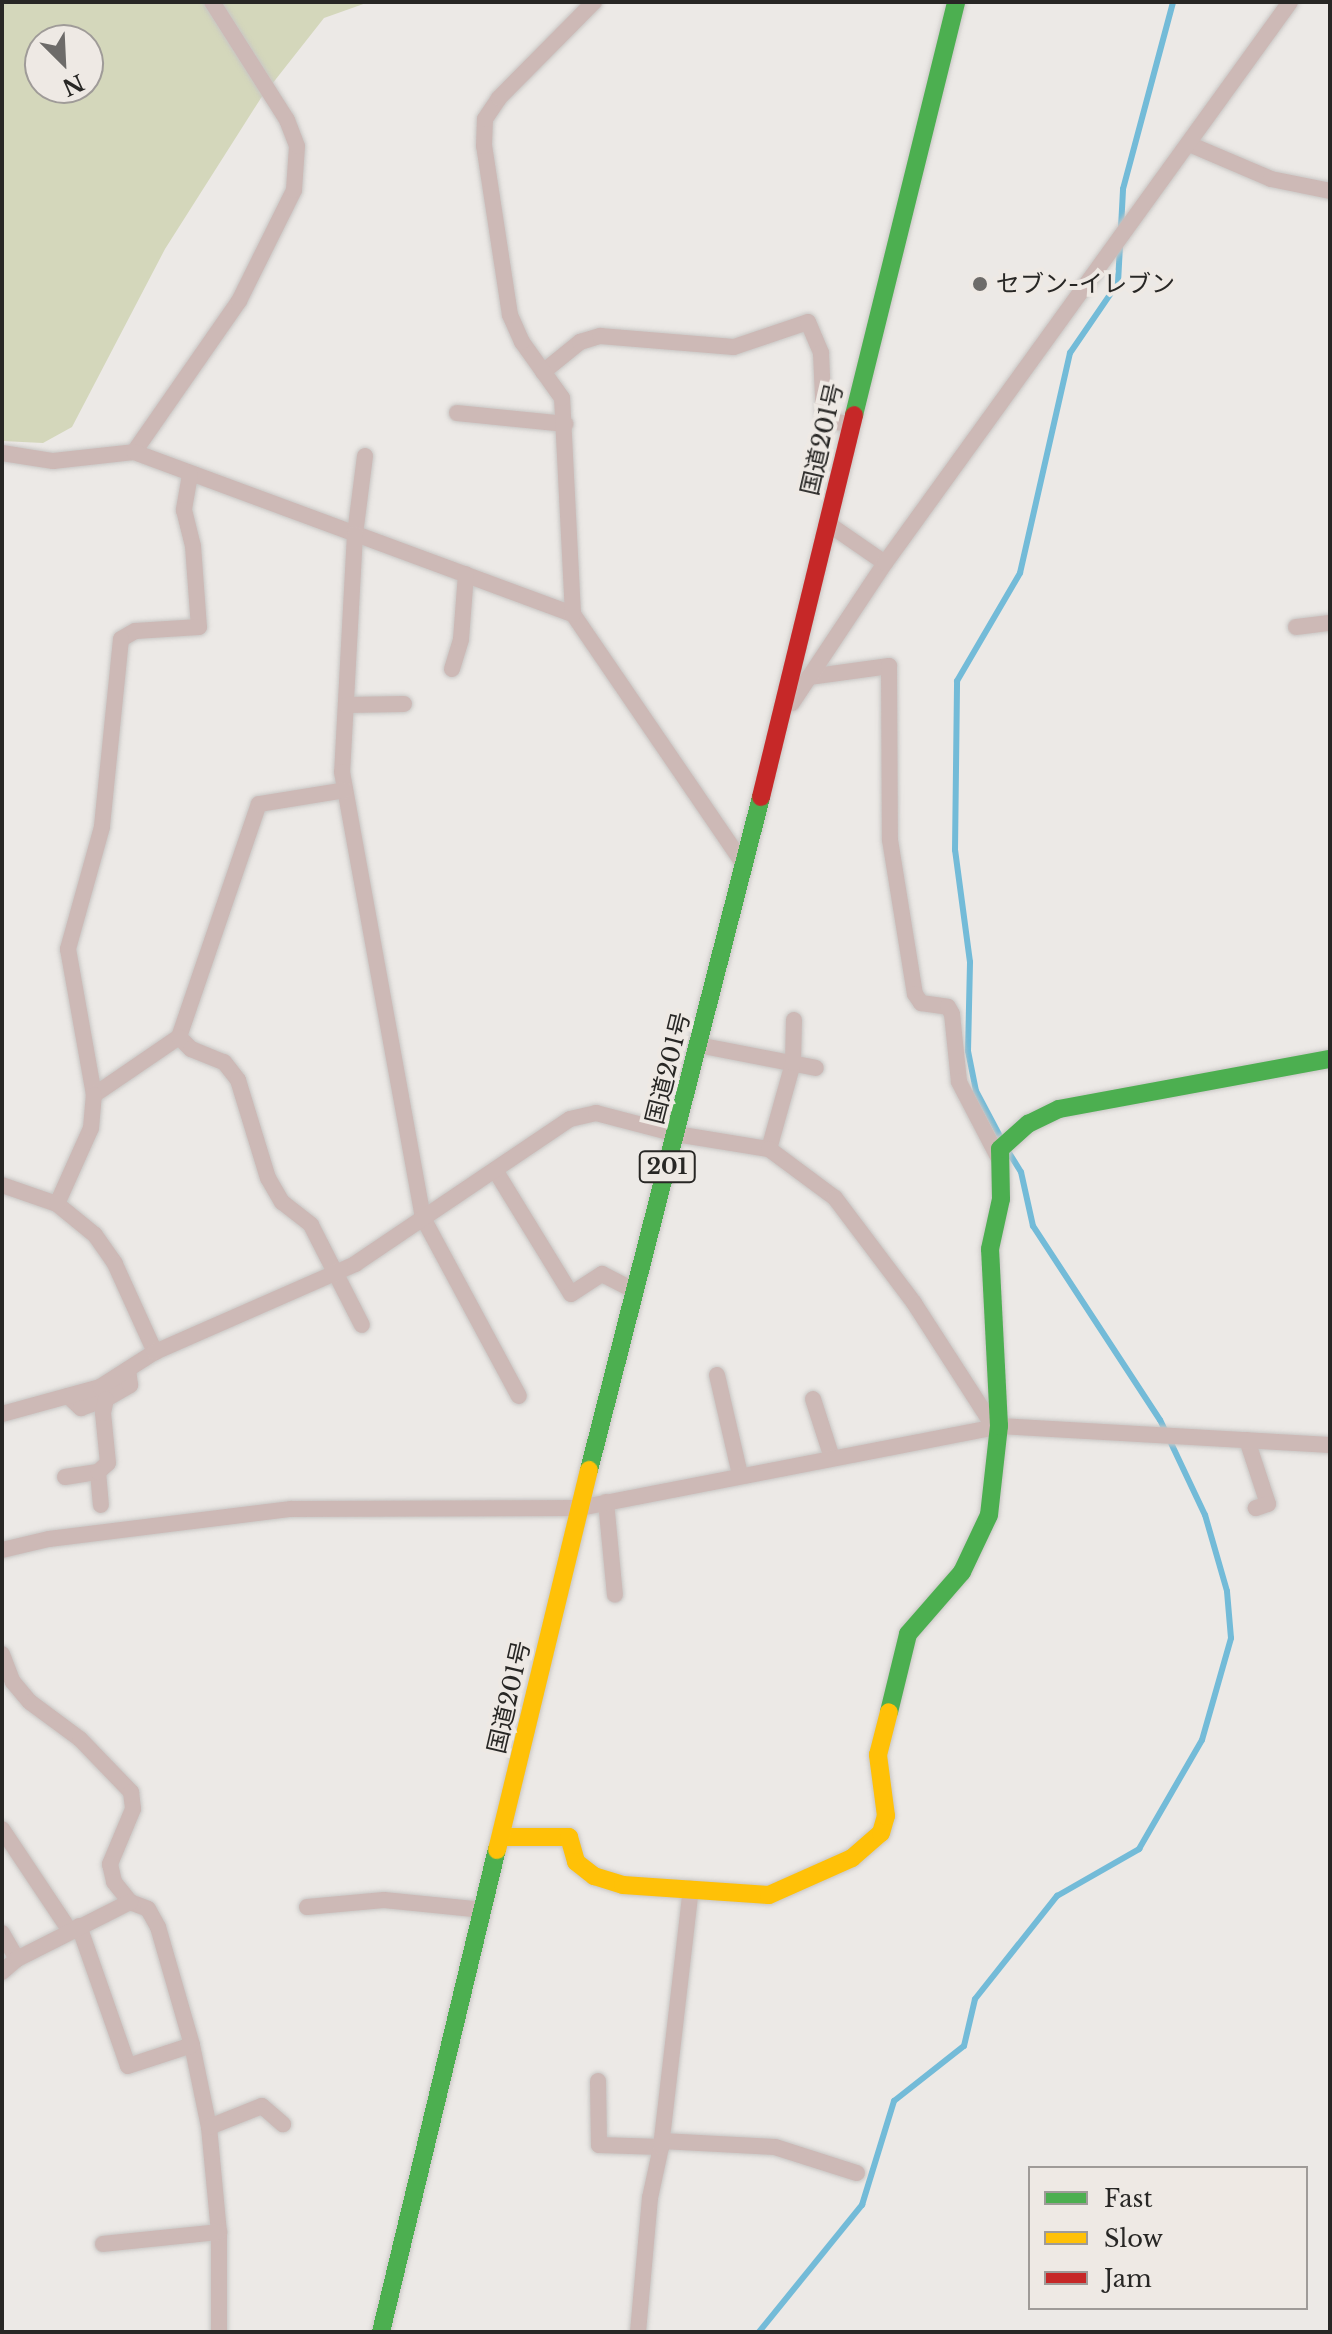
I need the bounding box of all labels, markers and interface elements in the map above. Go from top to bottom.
north arrow [24,24,104,104]
text: N [58,68,88,101]
place label: セブン-イレブン [996,270,1175,298]
marker: セブン-イレブン [971,275,989,293]
street label: 国道201号 [795,380,849,498]
street label: 国道201号 [640,1009,696,1127]
road number: 201 [637,1149,697,1185]
street label: 国道201号 [482,1638,536,1756]
legend [1028,2166,1308,2310]
text: Fast [1104,2184,1152,2213]
text: Slow [1104,2224,1163,2253]
text: Jam [1104,2264,1152,2293]

